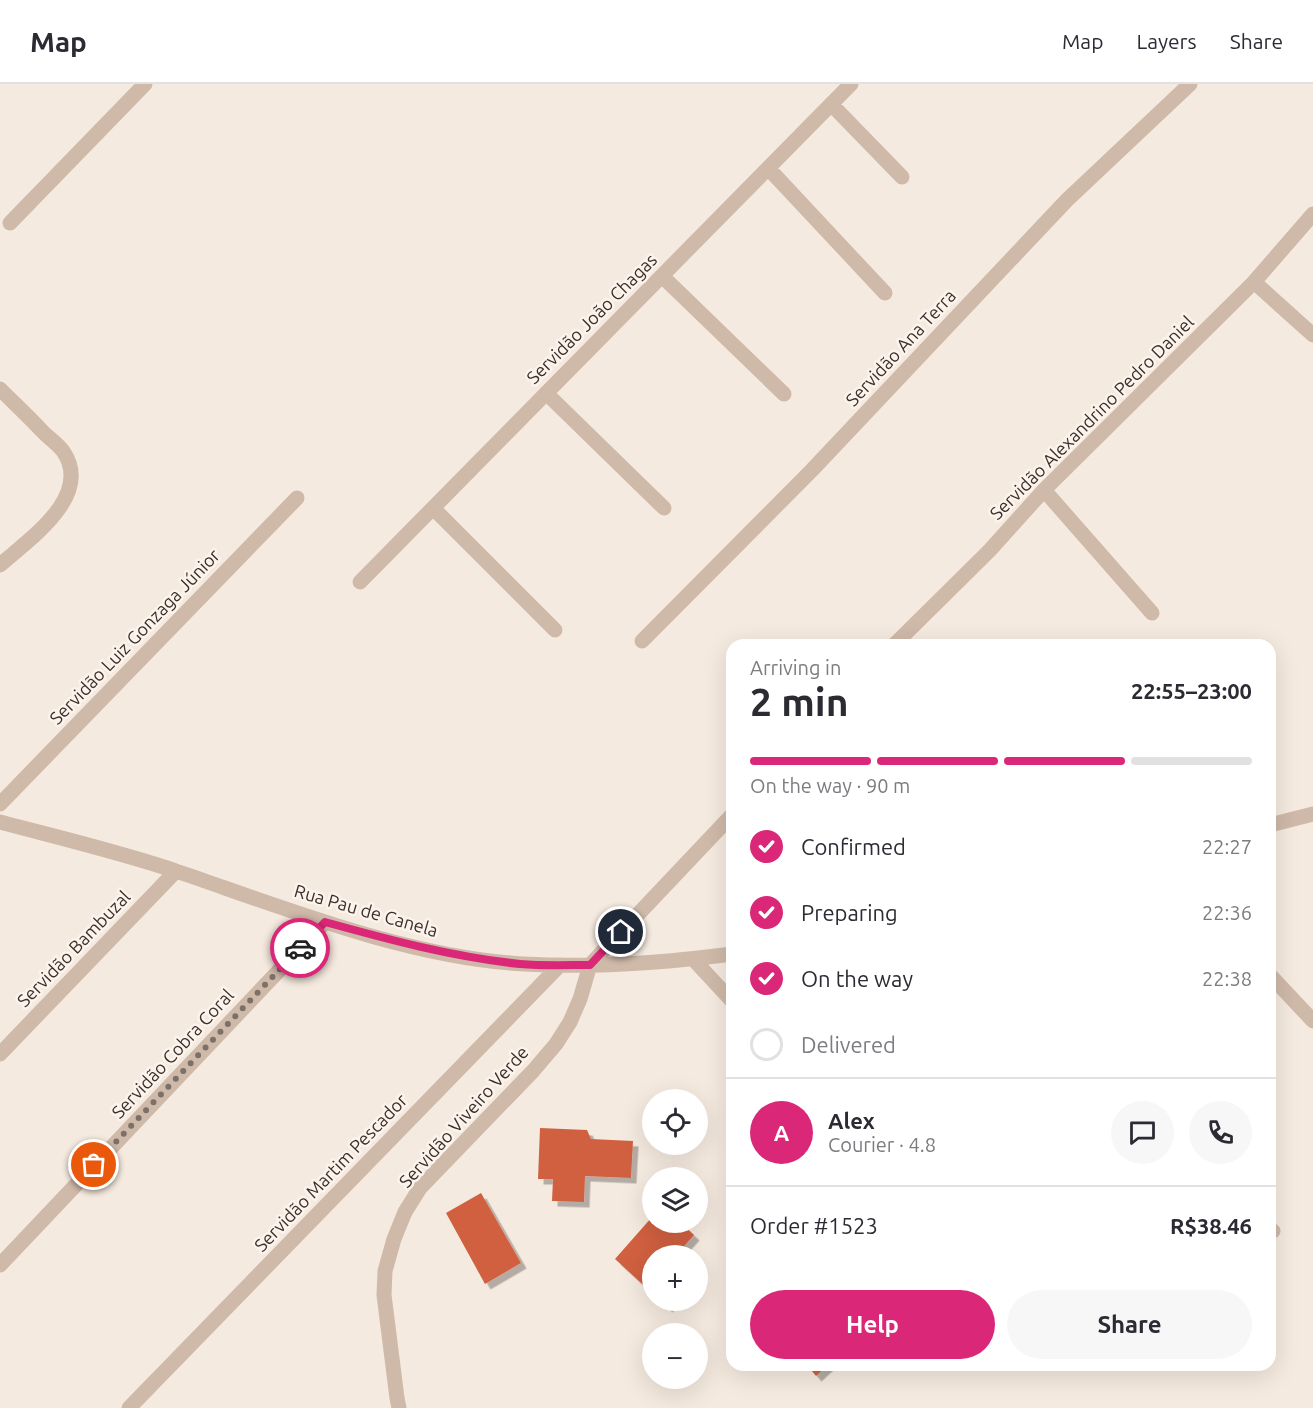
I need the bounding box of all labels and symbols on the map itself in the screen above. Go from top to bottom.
street label: Servidão João Chagas [522,249,661,387]
street label: Servidão Ana Terra [841,285,959,410]
street label: Servidão Alexandrino Pedro Daniel [985,311,1197,523]
street label: Servidão Luiz Gonzaga Júnior [45,545,223,728]
street label: Rua Pau de Canela [292,880,440,940]
street label: Servidão Bambuzal [13,886,134,1010]
pin [595,906,646,957]
courier [270,918,330,978]
street label: Servidão Cobra Coral [107,985,237,1122]
street label: Servidão Viveiro Verde [395,1042,532,1191]
street label: Servidão Martim Pescador [250,1089,411,1255]
pin [68,1139,119,1190]

